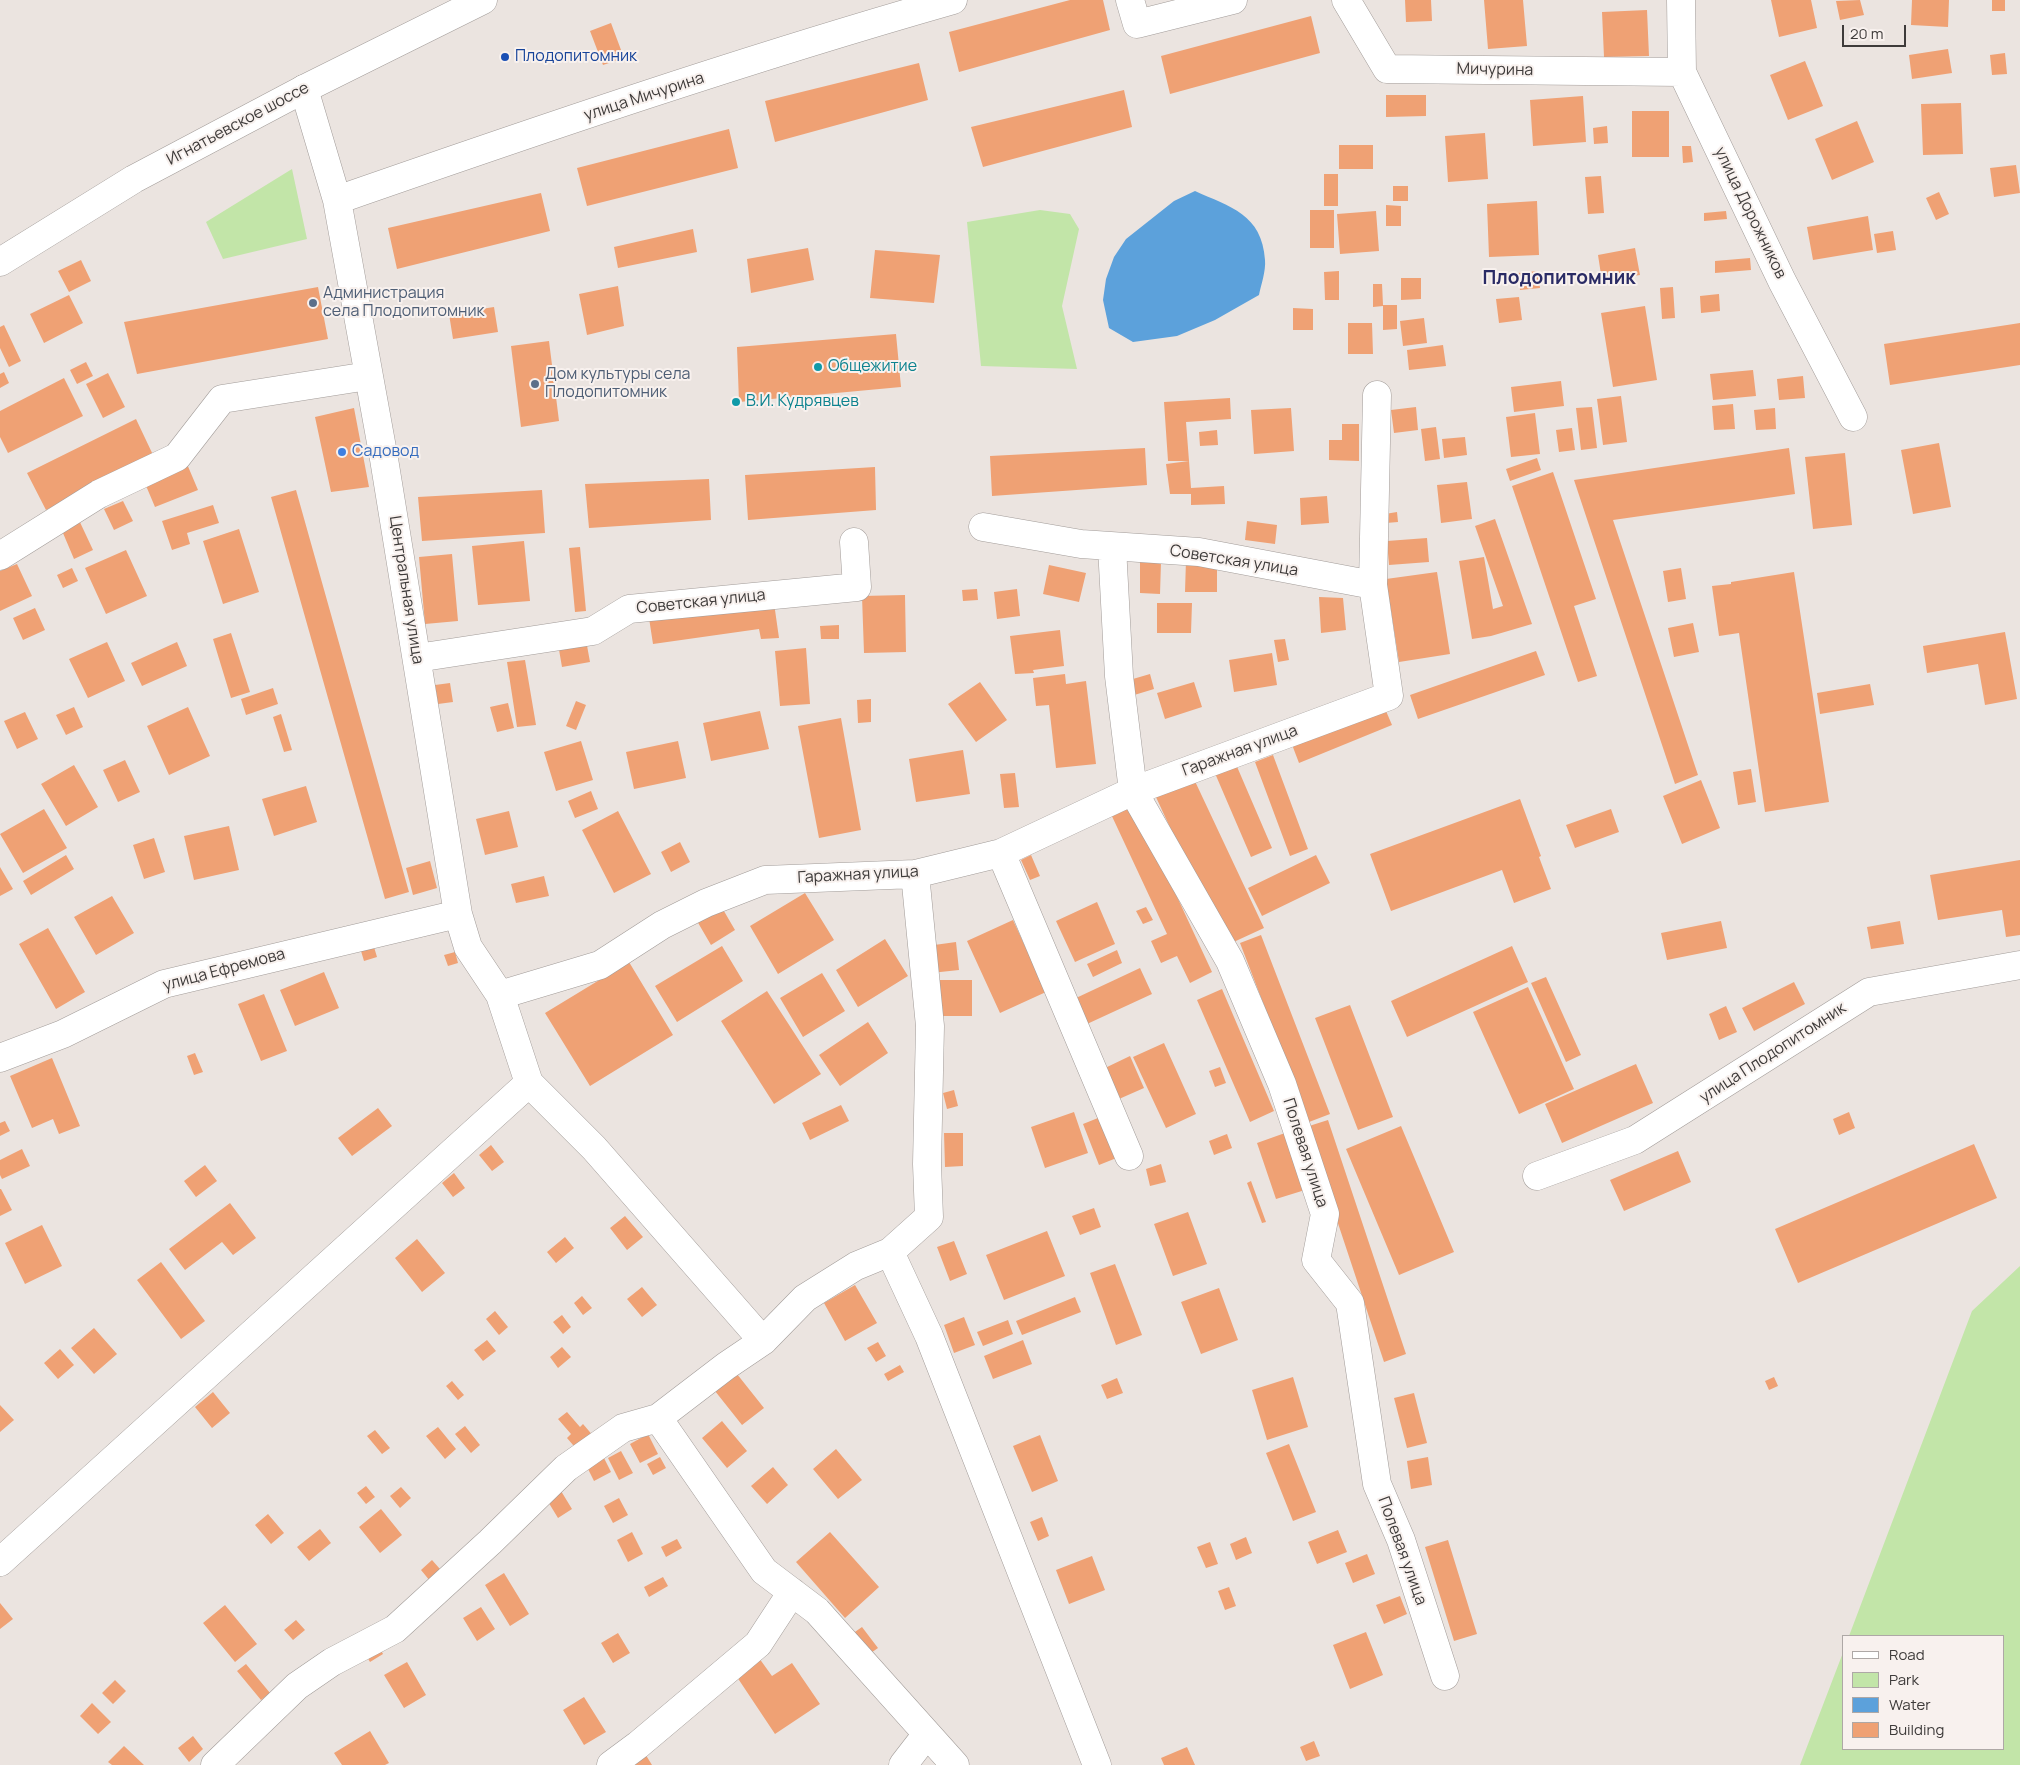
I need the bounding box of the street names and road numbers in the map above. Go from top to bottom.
street label: Мичурина [1457,60,1533,80]
street label: улица Мичурина [582,69,706,125]
street label: Игнатьевское шоссе [164,78,312,170]
street label: улица Дорожников [1710,144,1790,282]
street label: Центральная улица [385,515,427,665]
street label: Советская улица [1169,541,1299,581]
street label: Советская улица [636,586,766,618]
street label: Гаражная улица [1180,721,1300,781]
street label: Гаражная улица [797,862,919,888]
street label: улица Ефремова [161,944,287,996]
street label: улица Плодопитомник [1696,999,1850,1107]
street label: Полевая улица [1278,1096,1332,1210]
street label: Полевая улица [1374,1494,1430,1608]

